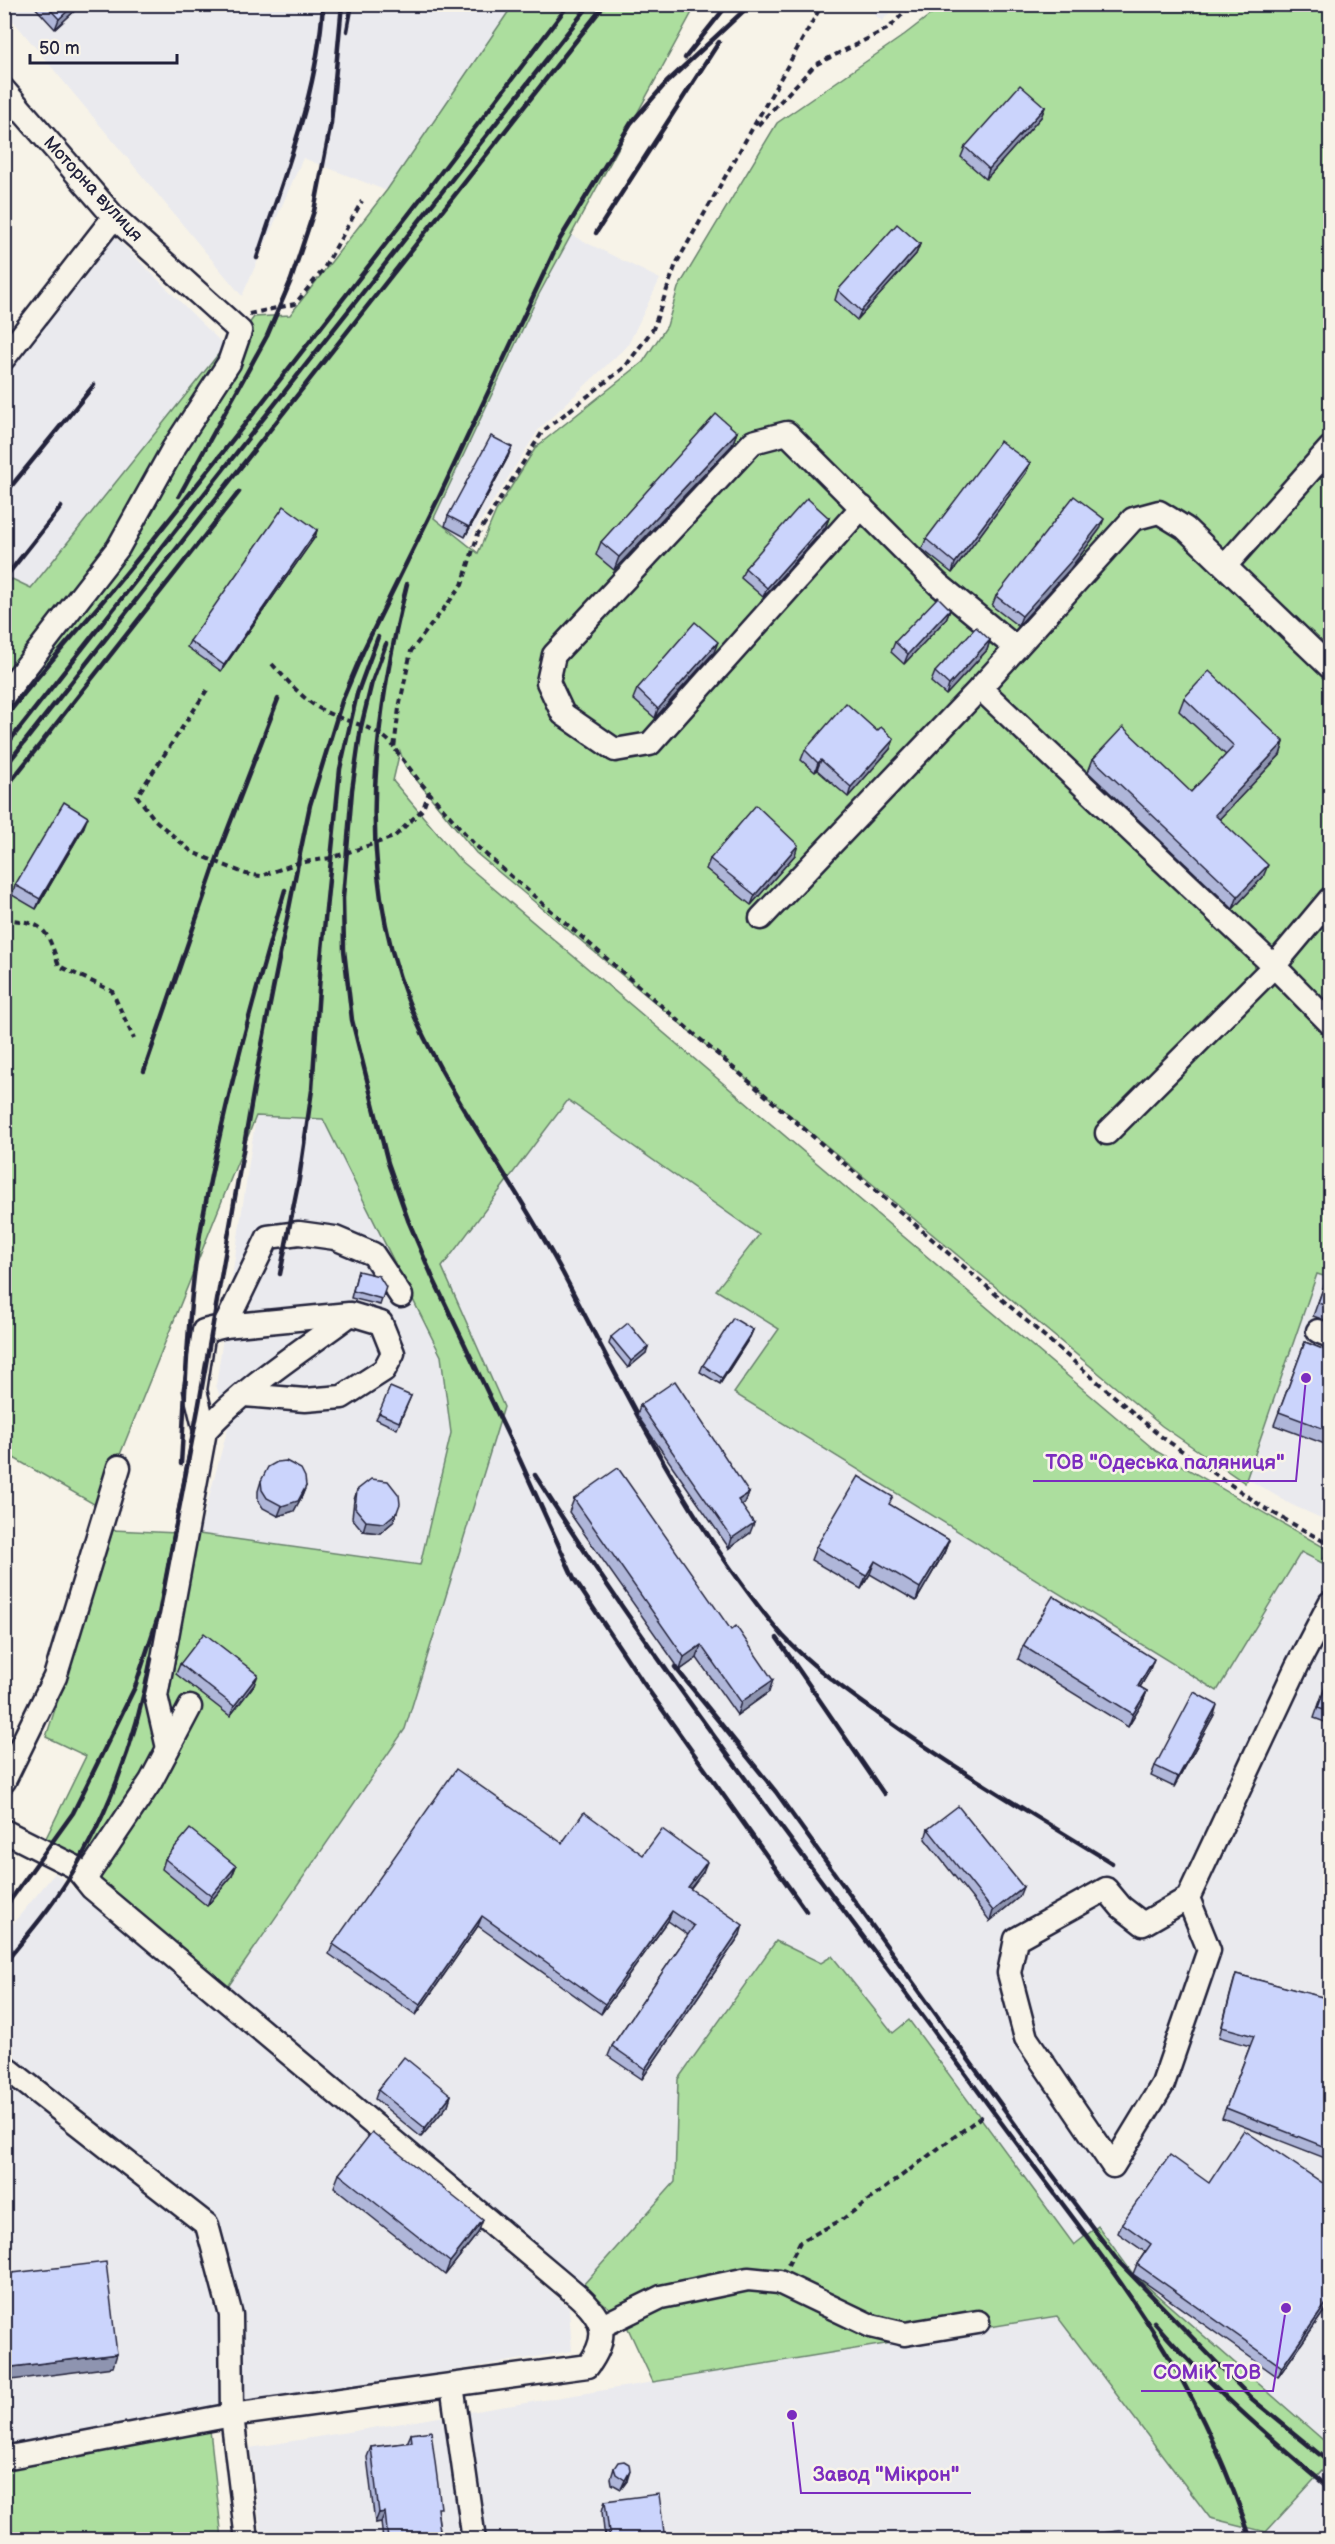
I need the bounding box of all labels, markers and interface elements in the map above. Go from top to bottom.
scale bar [30,27,177,65]
text: 50 m [39,38,80,59]
street label: Моторна вулиця [39,132,147,246]
callout: ТОВ "Одеська паляниця" [1033,1443,1296,1481]
text: ТОВ "Одеська паляниця" [1045,1451,1285,1475]
callout: СОМіК ТОВ [1141,2353,1273,2391]
text: СОМіК ТОВ [1153,2361,1261,2385]
callout: Завод "Мікрон" [801,2455,971,2493]
text: Завод "Мікрон" [813,2463,959,2487]

